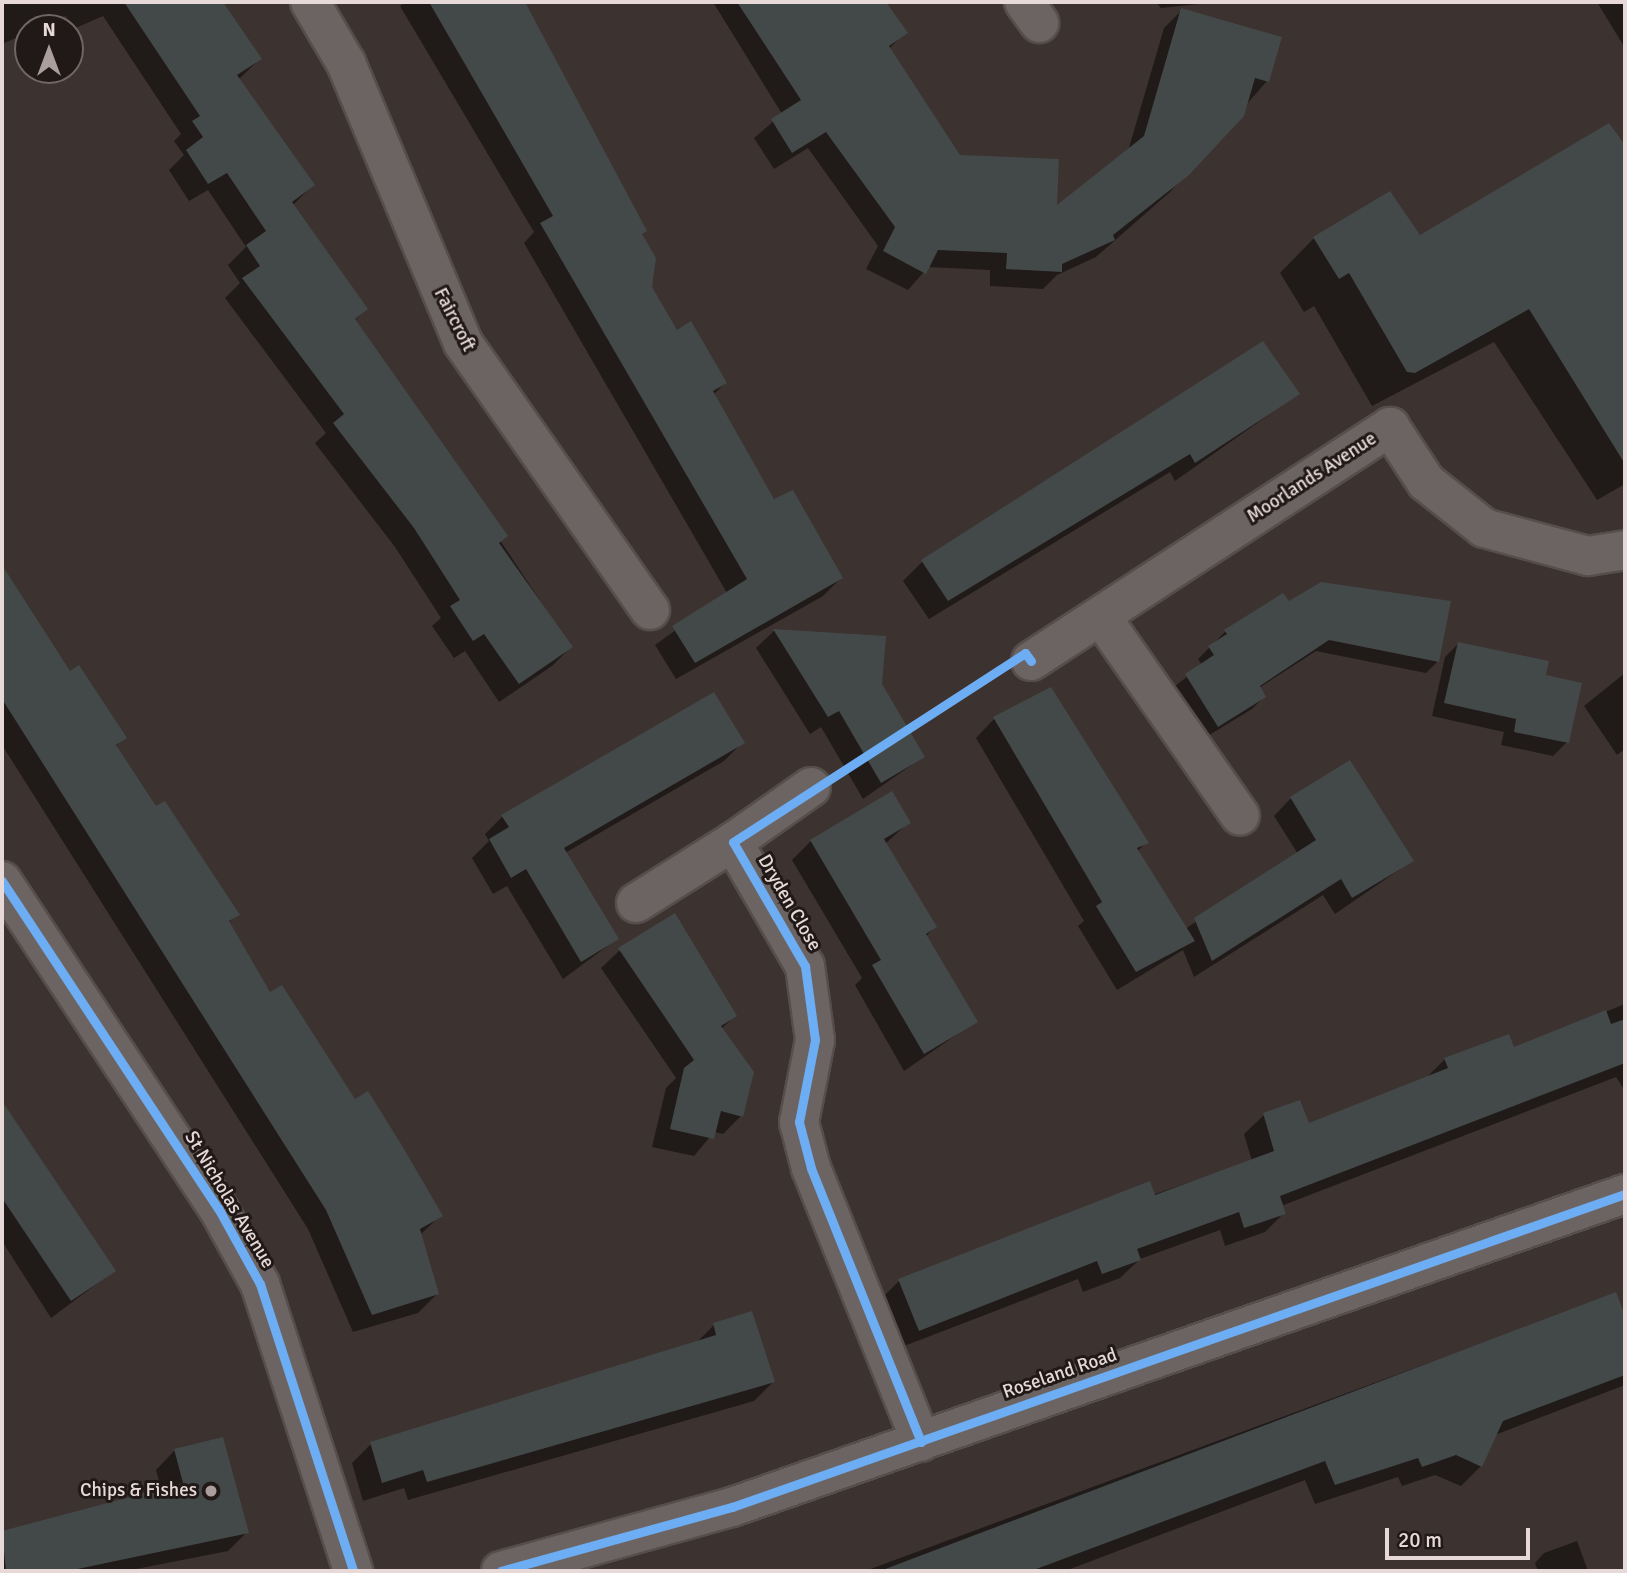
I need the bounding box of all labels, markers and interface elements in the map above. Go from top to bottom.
north arrow [14,14,84,84]
text: N [42,18,56,42]
street label: Faircroft [428,284,480,356]
street label: Moorlands Avenue [1243,428,1381,528]
street label: Dryden Close [752,851,826,955]
street label: St Nicholas Avenue [179,1127,279,1273]
street label: Roseland Road [1000,1344,1120,1404]
place label: Chips & Fishes [80,1480,197,1502]
marker: Chips & Fishes [203,1483,219,1499]
scale bar [1389,1514,1534,1558]
text: 20 m [1398,1527,1442,1553]

